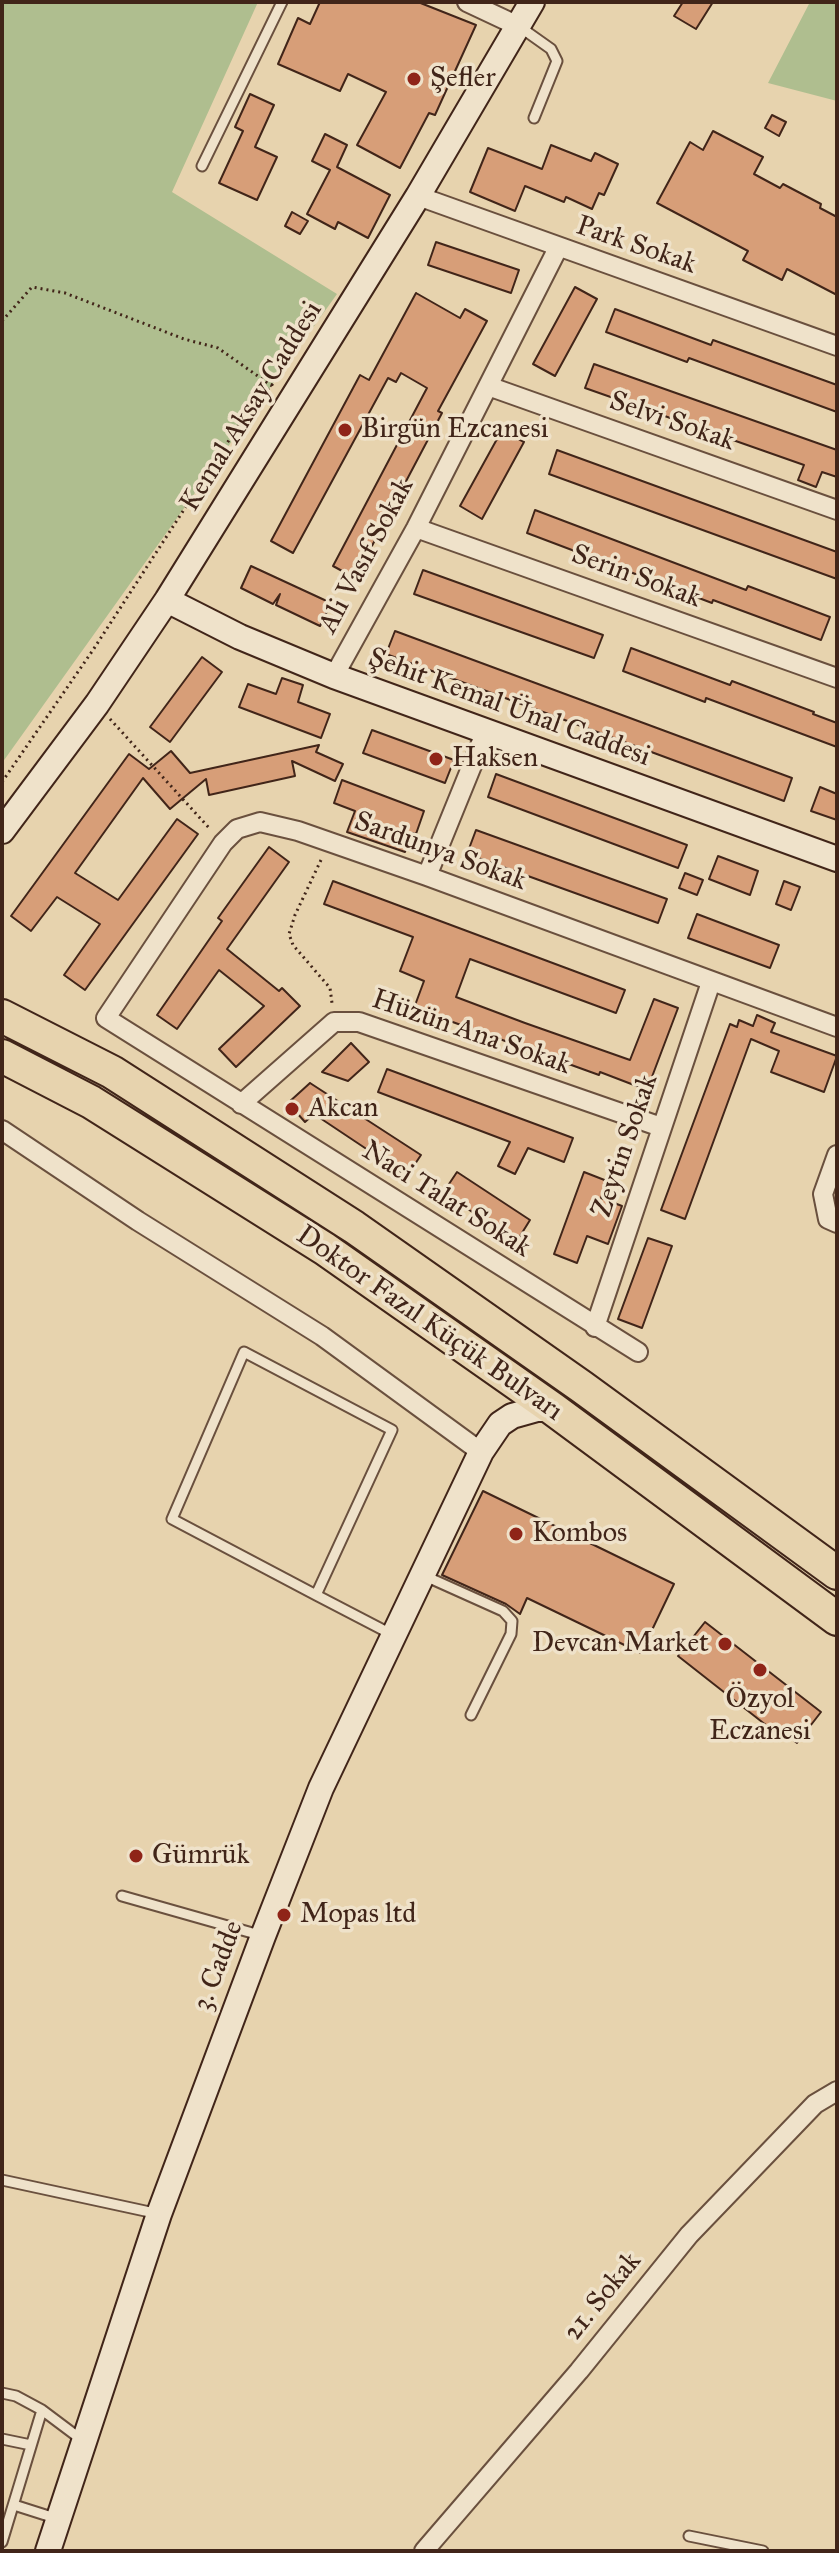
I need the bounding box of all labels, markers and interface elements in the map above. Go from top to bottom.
place label: Şefler [430,62,496,96]
marker: Şefler [405,70,423,88]
street label: Park Sokak [572,210,700,282]
street label: Kemal Aksay Caddesi [174,296,330,518]
street label: Selvi Sokak [605,385,739,459]
place label: Birgün Ezcanesi [361,413,548,447]
marker: Birgün Ezcanesi [336,421,354,439]
street label: Ali Vasıf Sokak [312,473,422,639]
street label: Serin Sokak [567,538,705,616]
street label: Şehit Kemal Ünal Caddesi [363,641,655,775]
place label: Haksen [452,742,538,776]
marker: Haksen [427,750,445,768]
street label: Sardunya Sokak [349,805,531,899]
street label: Hüzün Ana Sokak [367,983,575,1083]
street label: Zeytin Sokak [586,1070,666,1222]
place label: Akcan [308,1092,378,1126]
marker: Akcan [283,1100,301,1118]
street label: Naci Talat Sokak [355,1135,537,1265]
street label: Doktor Fazıl Küçük Bulvarı [289,1219,569,1429]
place label: Kombos [532,1517,627,1551]
marker: Kombos [507,1525,525,1543]
place label: Devcan Market [532,1627,709,1661]
marker: Devcan Market [716,1635,734,1653]
marker: Özyol Eczanesi [751,1661,769,1679]
place label: Özyol Eczanesi [709,1683,811,1749]
place label: Gümrük [152,1839,249,1873]
marker: Gümrük [127,1847,145,1865]
place label: Mopas ltd [300,1898,416,1932]
marker: Mopas ltd [275,1906,293,1924]
street label: 3. Cadde [187,1916,251,2016]
street label: 21. Sokak [557,2246,649,2348]

